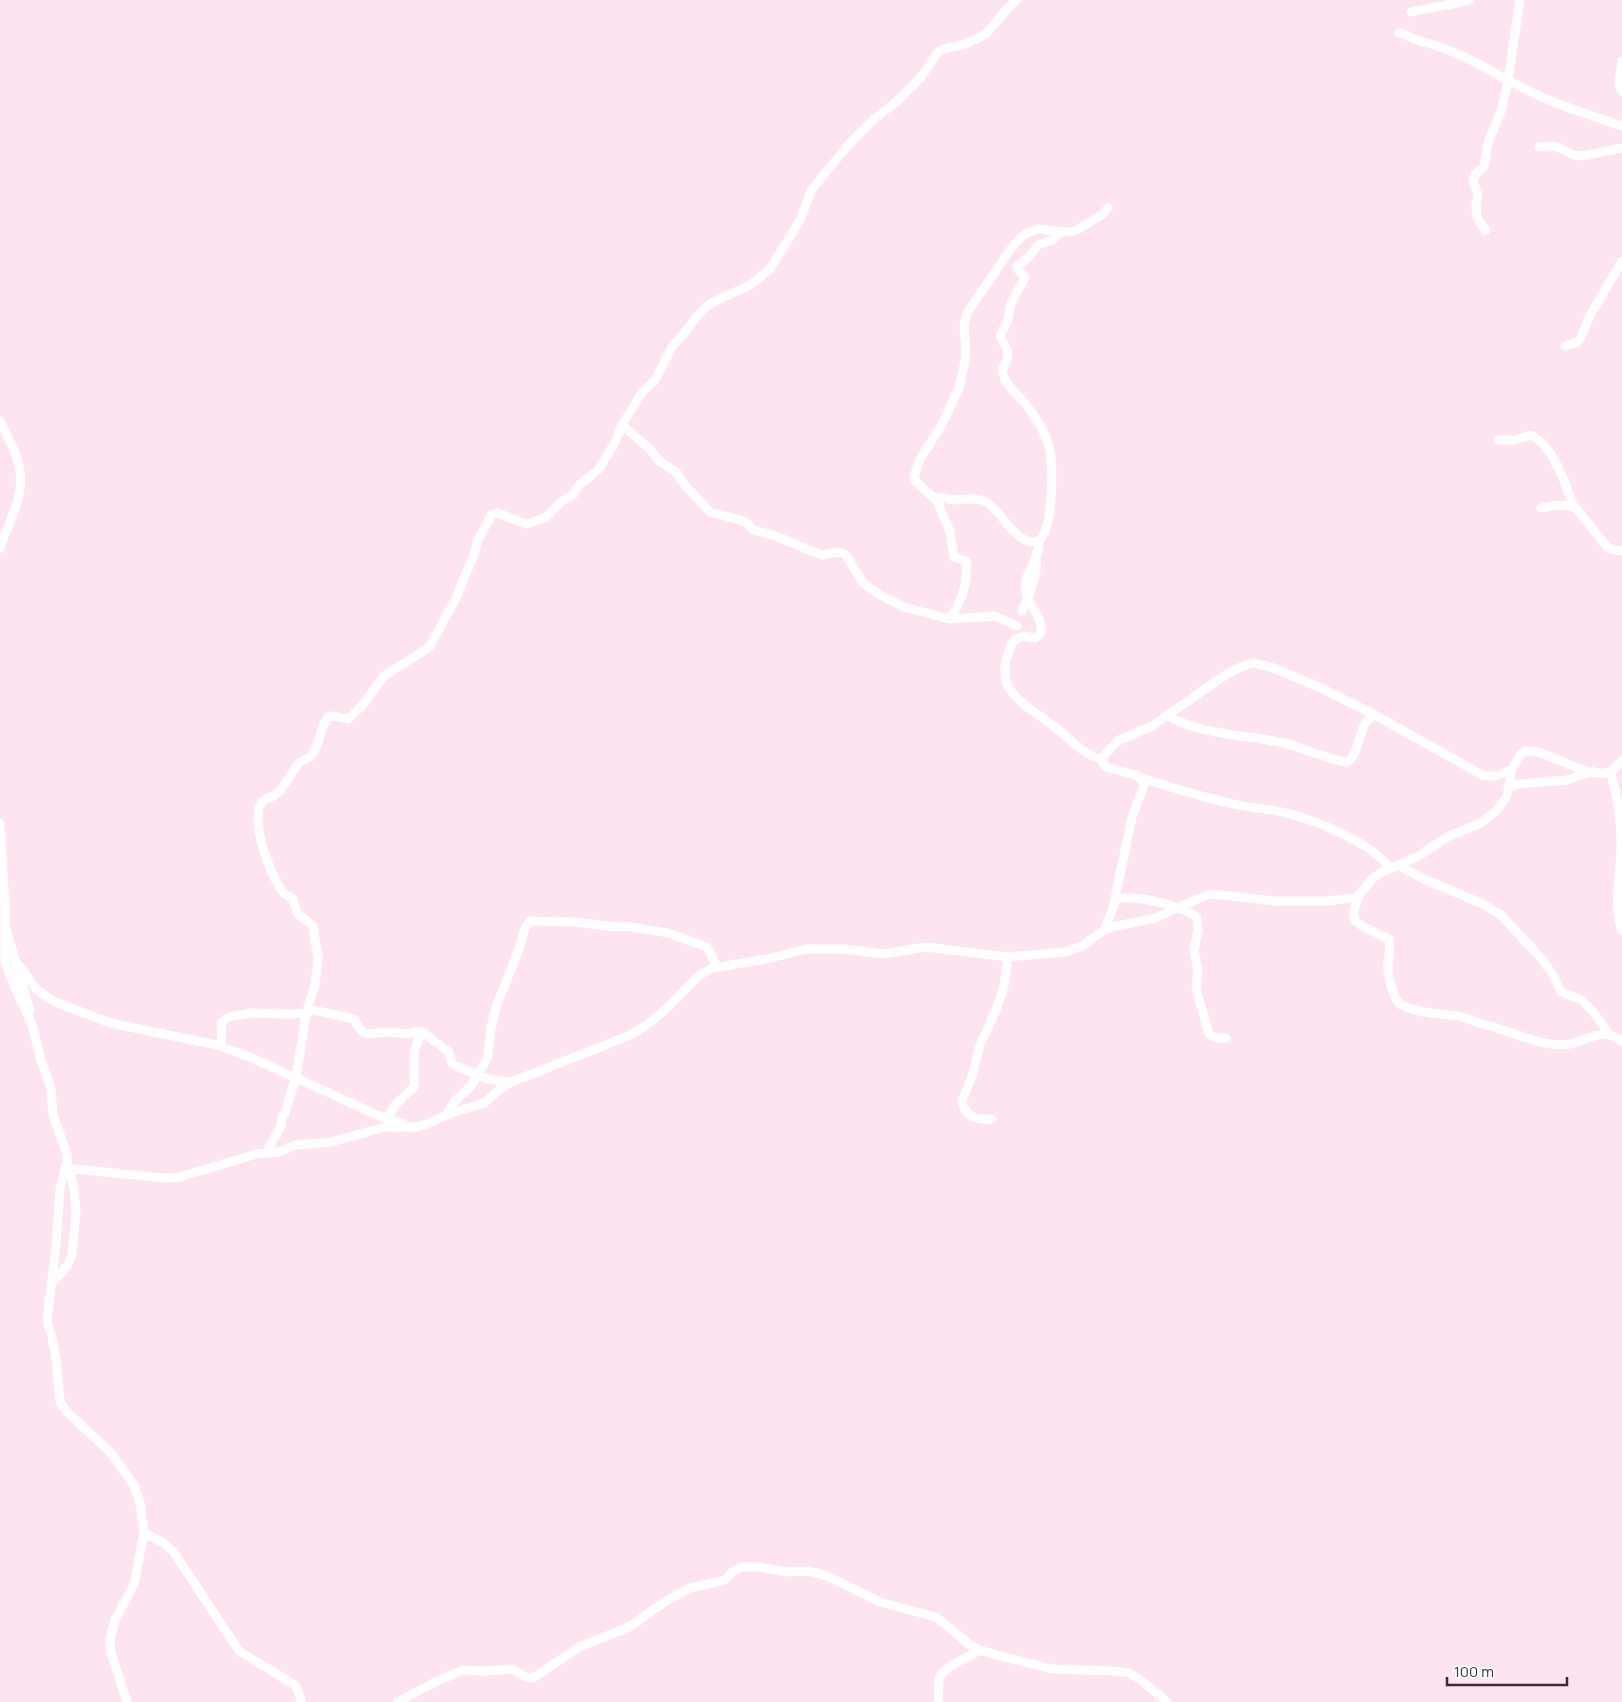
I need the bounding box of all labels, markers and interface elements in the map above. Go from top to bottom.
scale bar [1447,1654,1567,1686]
text: 100 m [1454,1661,1494,1682]

